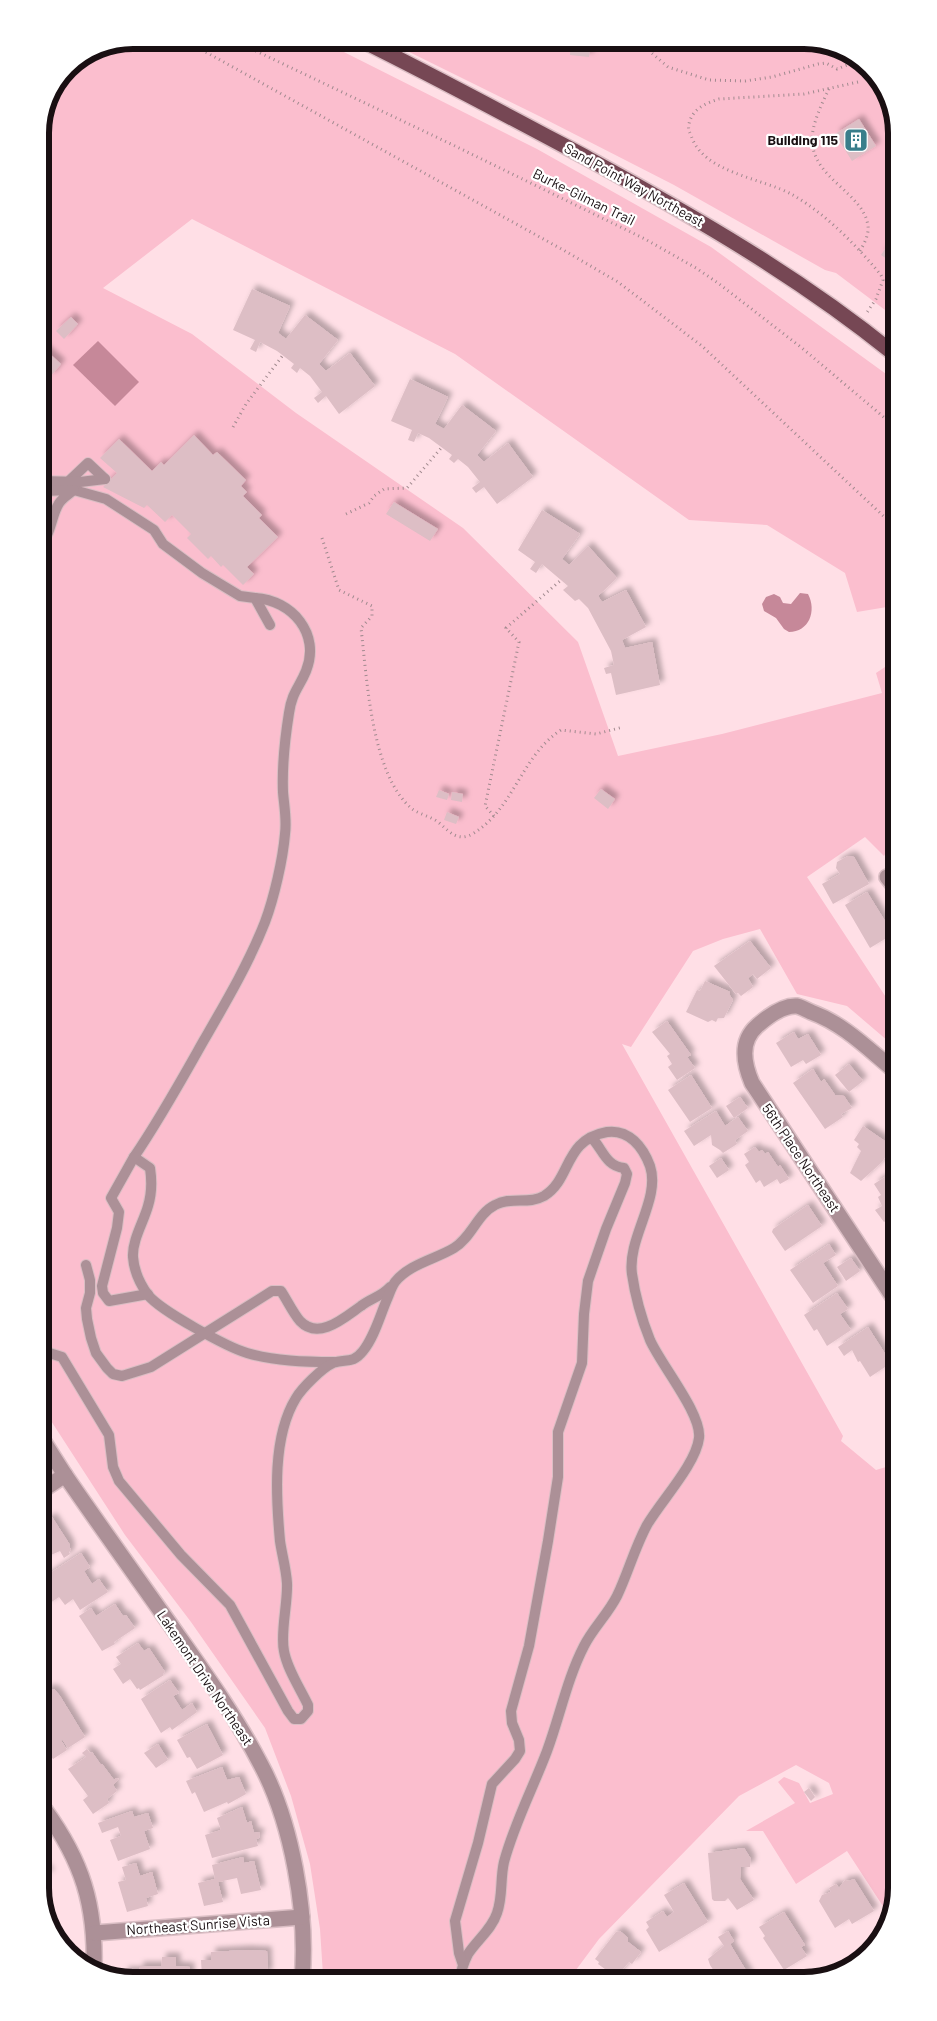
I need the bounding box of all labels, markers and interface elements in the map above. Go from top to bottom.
building icon: Building 115 [843,127,869,153]
place label: Building 115 [767,131,838,148]
street label: Sand Point Way Northeast [561,139,707,230]
street label: Burke-Gilman Trail [530,164,638,229]
street label: 56th Place Northeast [759,1100,844,1215]
street label: Lakemont Drive Northeast [154,1607,257,1748]
street label: Northeast Sunrise Vista [126,1911,270,1938]

